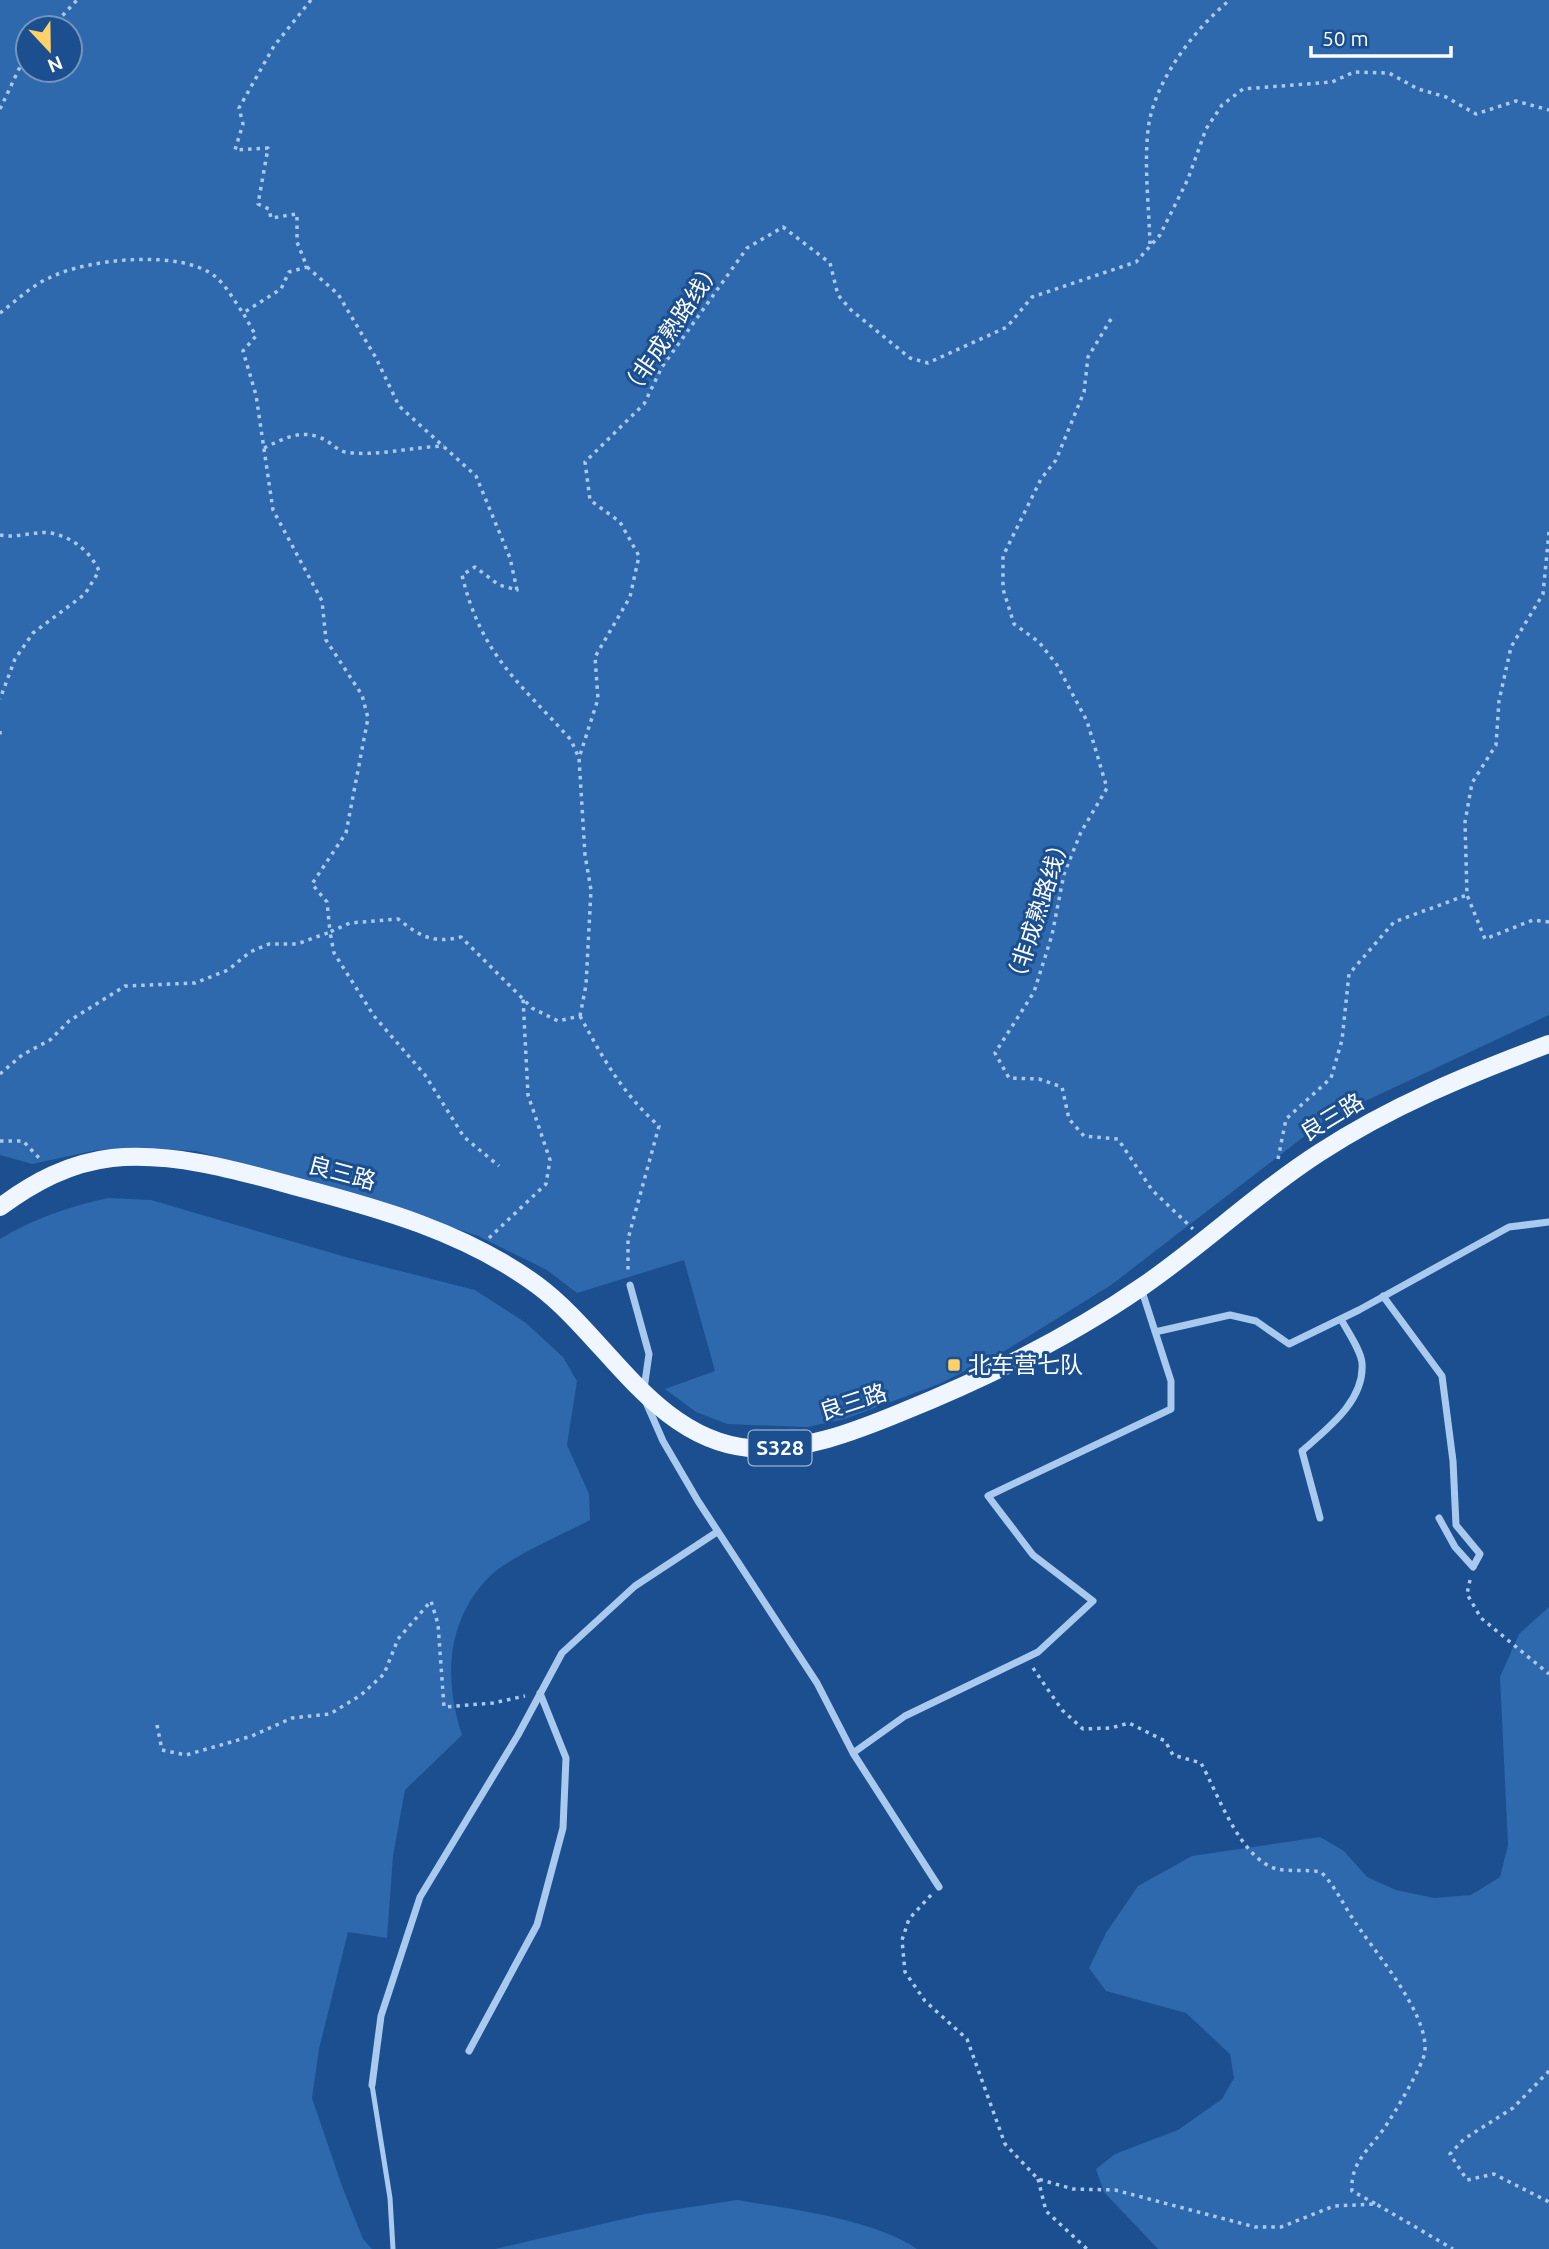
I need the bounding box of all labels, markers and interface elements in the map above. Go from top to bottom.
north arrow [14,14,84,84]
scale bar [1311,14,1451,58]
text: 50 m [1322,26,1369,50]
text: N [45,52,66,78]
street label: （非成熟路线） [615,255,726,402]
street label: （非成熟路线） [1001,830,1074,991]
street label: 良三路 [1296,1088,1368,1145]
street label: 良三路 [306,1152,379,1194]
place label: 北车营七队 [968,1352,1083,1377]
marker: 北车营七队 [946,1357,962,1373]
street label: 良三路 [816,1379,890,1424]
road number: S328 [748,1430,812,1466]

